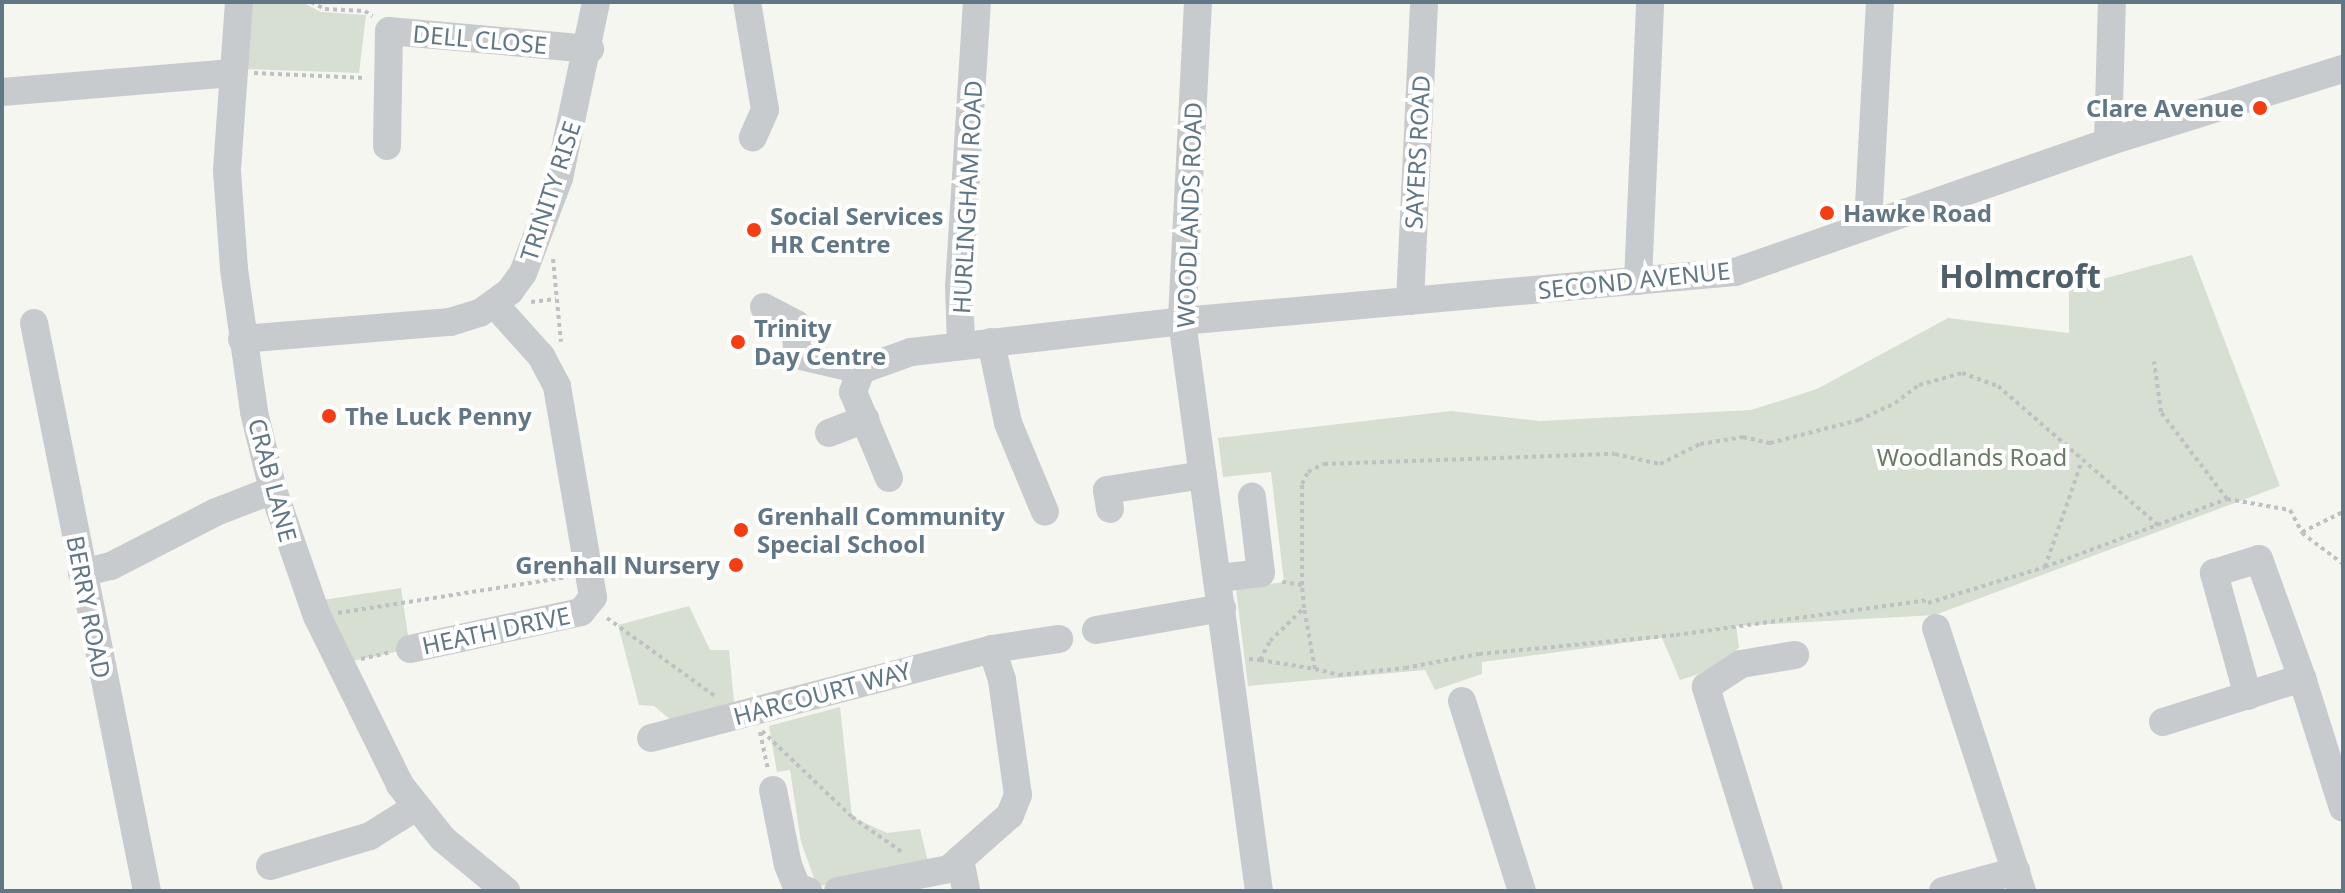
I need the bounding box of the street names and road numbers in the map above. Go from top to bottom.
street label: DELL CLOSE [412,19,548,59]
street label: SAYERS ROAD [1399,74,1435,230]
street label: HURLINGHAM ROAD [947,79,987,315]
street label: WOODLANDS ROAD [1171,101,1207,329]
street label: TRINITY RISE [514,117,586,265]
street label: SECOND AVENUE [1536,256,1732,304]
street label: CRAB LANE [243,415,303,545]
street label: BERRY ROAD [61,533,117,681]
street label: HEATH DRIVE [419,600,573,660]
street label: HARCOURT WAY [730,655,914,731]

